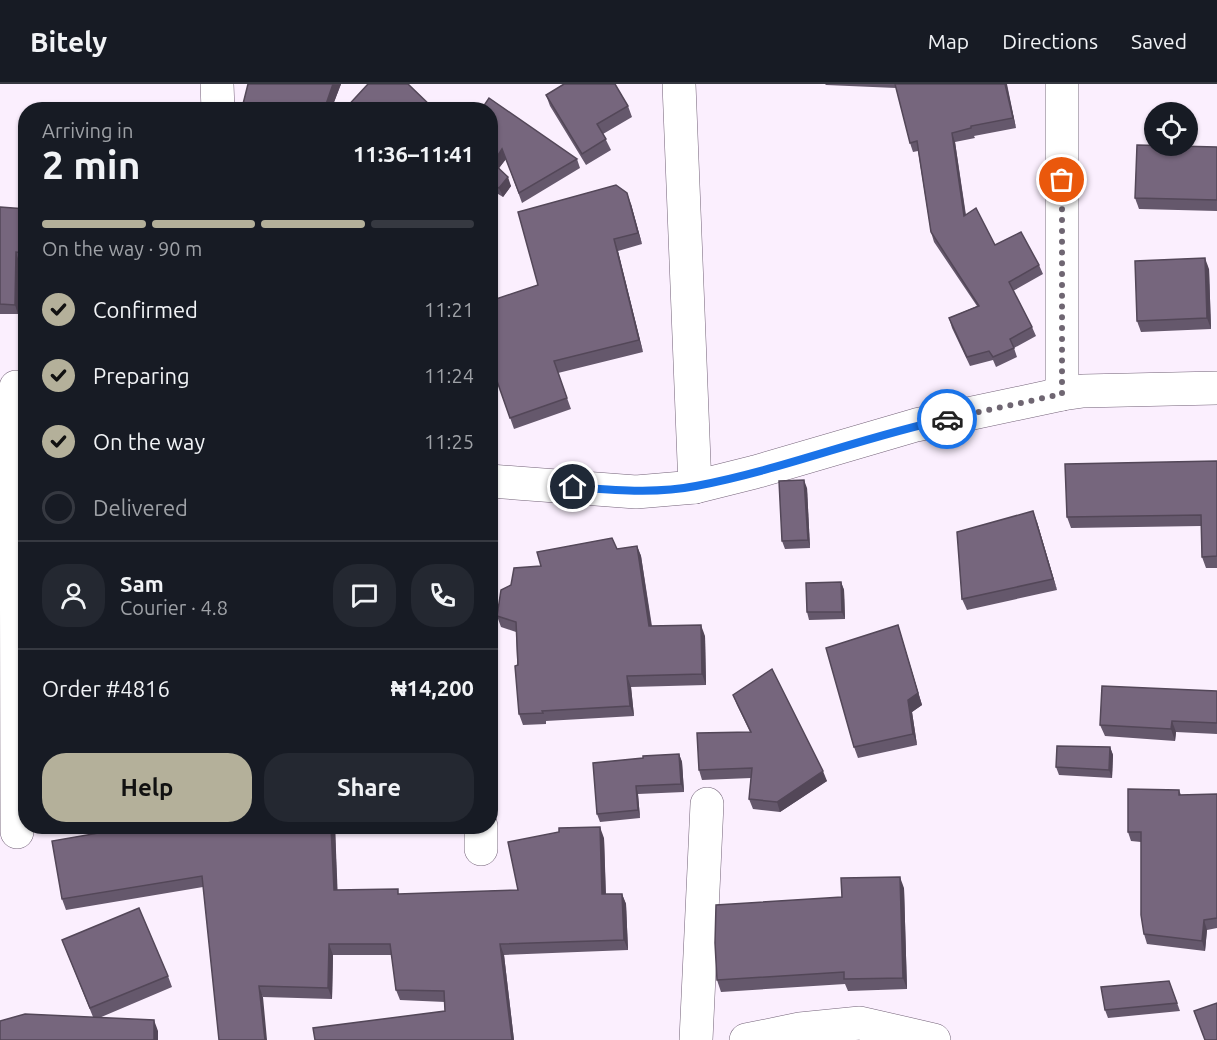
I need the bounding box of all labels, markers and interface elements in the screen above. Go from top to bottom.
text: Bitely [30,26,107,57]
text: Map [928,29,969,53]
text: Directions [1002,29,1098,53]
text: Saved [1131,29,1187,53]
map controls [1144,102,1198,156]
button: locate [1144,102,1198,156]
text: Arriving in [42,119,133,142]
text: 11:36–11:41 [353,141,474,166]
text: 2 min [42,143,141,186]
pin [1036,154,1087,205]
icon: bag [1045,163,1078,196]
text: On the way · 90 m [42,237,202,260]
icon: check [42,293,75,326]
text: Confirmed [93,297,198,322]
text: 11:21 [424,298,474,321]
icon: check [42,359,75,392]
text: Preparing [93,363,190,388]
text: 11:24 [424,364,474,387]
courier [917,389,977,449]
icon: car [931,403,964,436]
icon: check [42,425,75,458]
text: On the way [93,429,205,454]
text: 11:25 [424,430,474,453]
pin [547,461,598,512]
icon: home [556,470,589,503]
text: Delivered [93,495,188,520]
button: person [42,564,105,627]
button: chat [333,564,396,627]
button: phone [411,564,474,627]
text: Sam [120,571,164,596]
text: Courier · 4.8 [120,596,228,619]
text: ₦14,200 [391,675,474,700]
text: Order #4816 [42,676,170,701]
button: Help [42,753,252,822]
button: Share [264,753,474,822]

